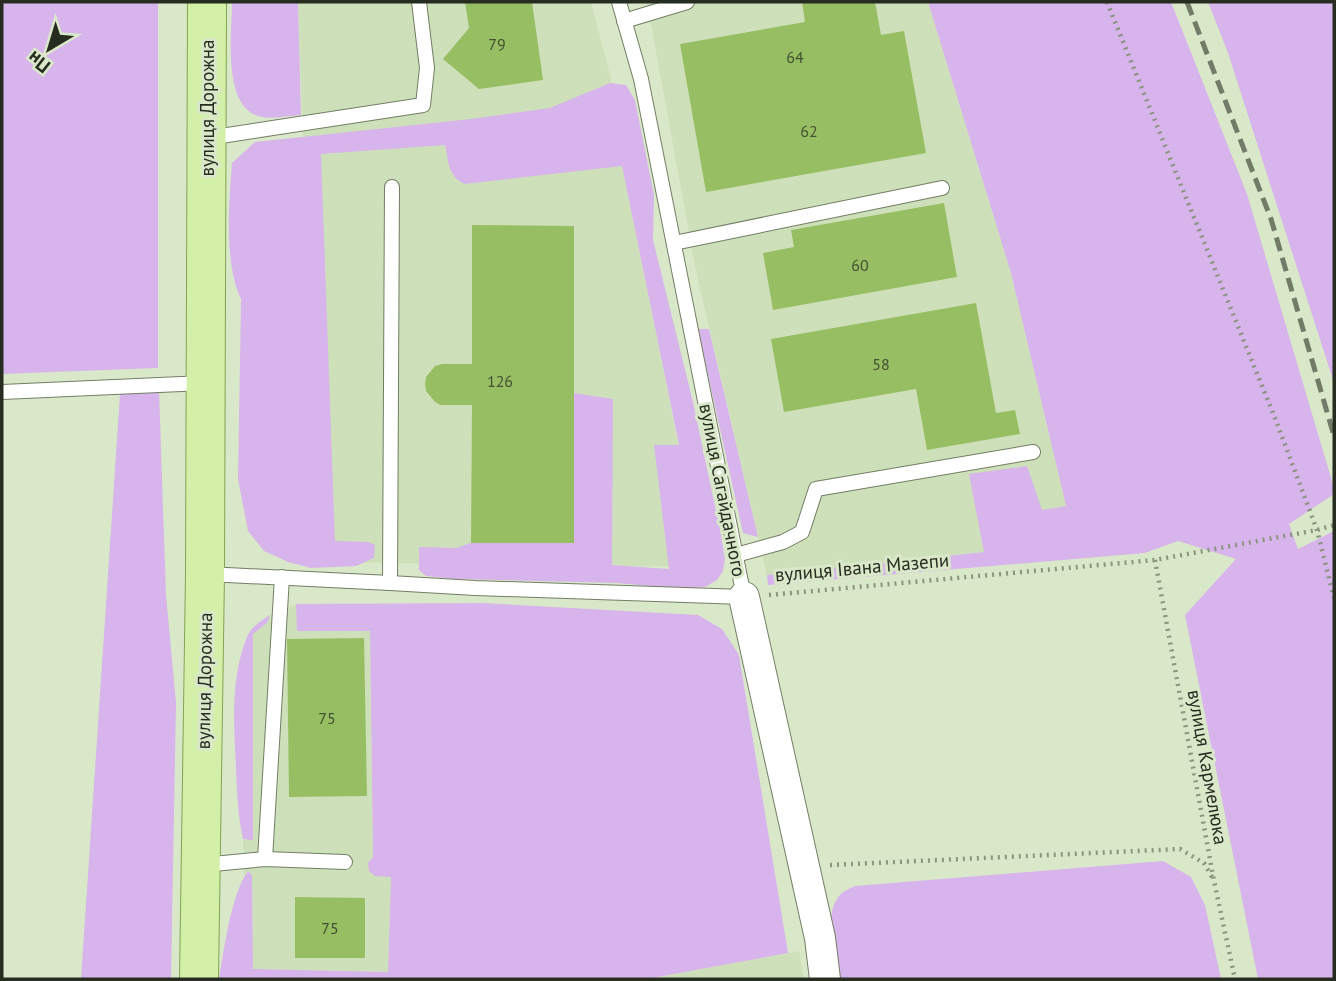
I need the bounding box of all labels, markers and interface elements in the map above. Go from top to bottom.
north arrow [14,14,84,84]
house number: 79 [488,34,506,54]
street label: вулиця Дорожна [195,39,219,177]
text: Пн [22,46,55,79]
house number: 64 [786,47,804,67]
house number: 62 [800,121,818,141]
house number: 60 [851,255,869,275]
house number: 58 [872,354,890,374]
house number: 126 [487,371,513,391]
street label: вулиця Сагайдачного [694,401,752,579]
street label: вулиця Івана Мазепи [774,547,950,587]
street label: вулиця Дорожна [191,612,217,750]
street label: вулиця Кармелюка [1183,688,1233,846]
house number: 75 [318,708,336,728]
house number: 75 [321,918,339,938]

